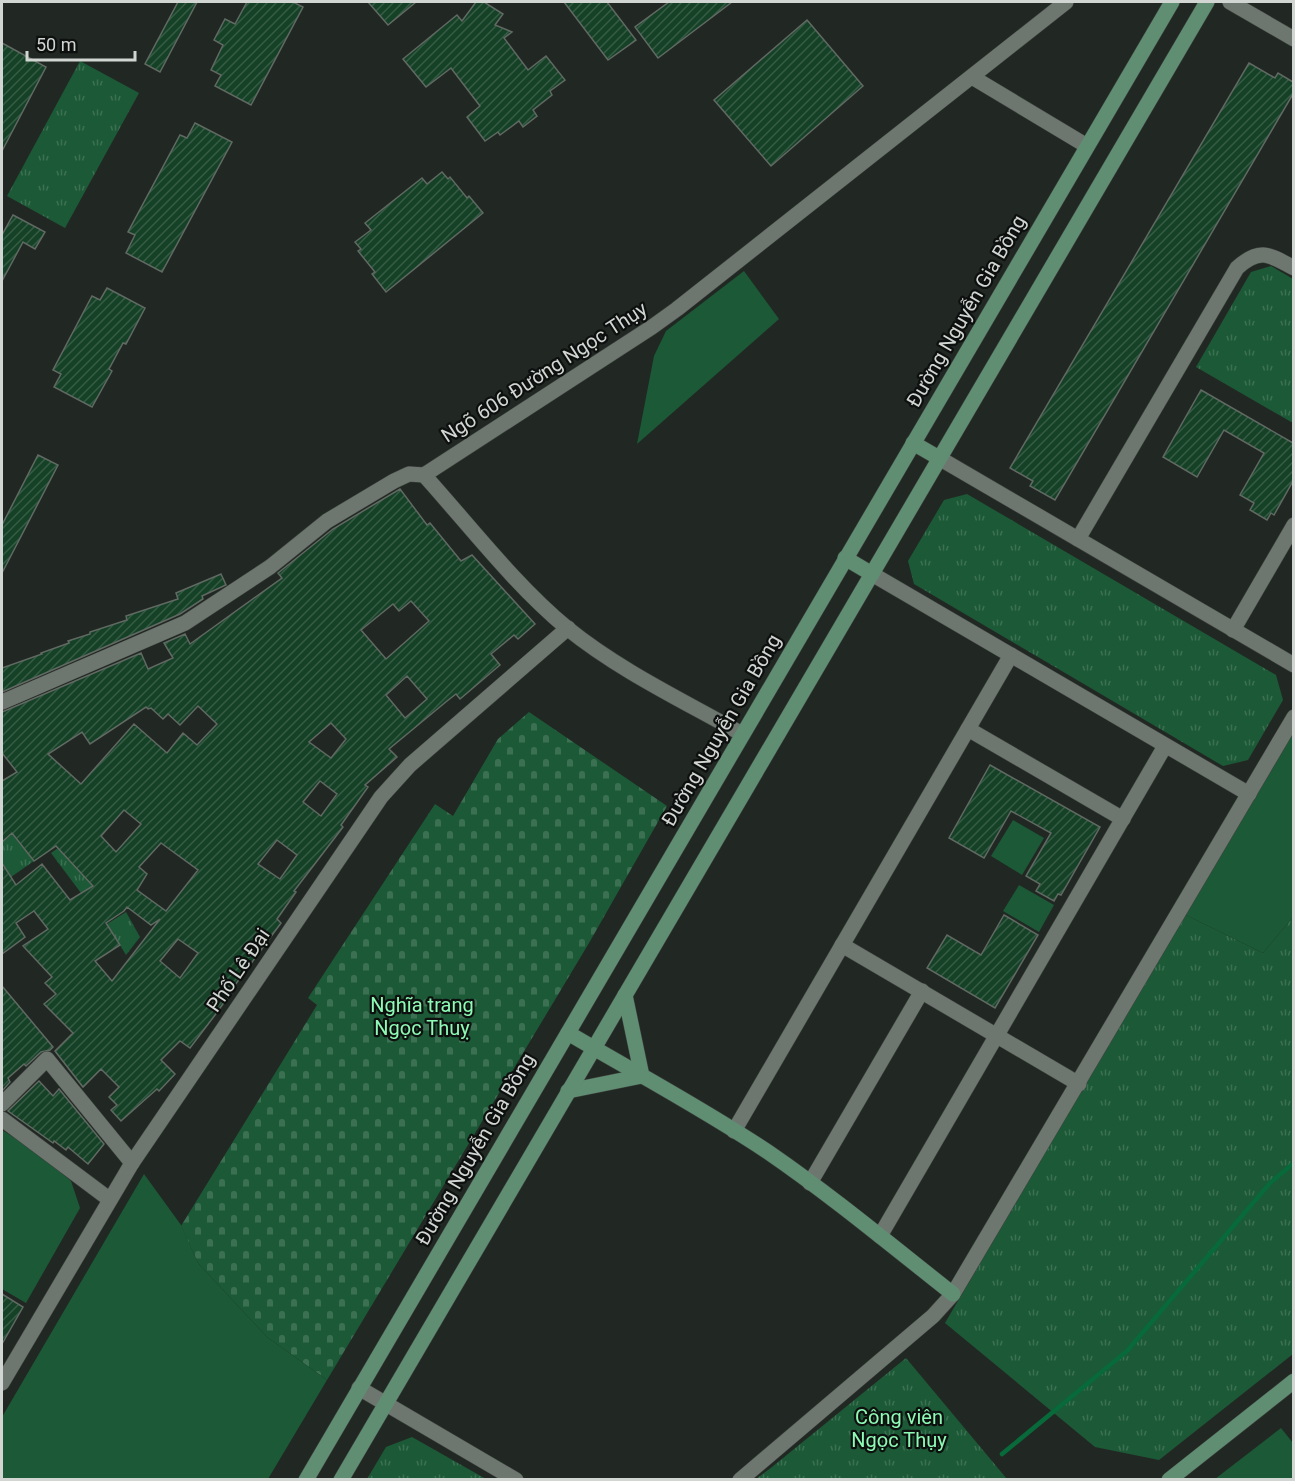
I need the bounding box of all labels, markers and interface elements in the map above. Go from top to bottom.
scale bar [27,24,135,62]
text: 50 m [36,34,76,55]
street label: Đường Nguyễn Gia Bồng [901,211,1031,411]
street label: Ngõ 606 Đường Ngọc Thụy [437,296,652,448]
street label: Đường Nguyễn Gia Bồng [656,630,786,830]
street label: Phố Lê Đại [201,924,275,1016]
park label: Nghĩa trang Ngọc Thuỵ [370,993,474,1040]
street label: Đường Nguyễn Gia Bồng [410,1049,540,1249]
park label: Công viên Ngọc Thụy [851,1405,947,1452]

